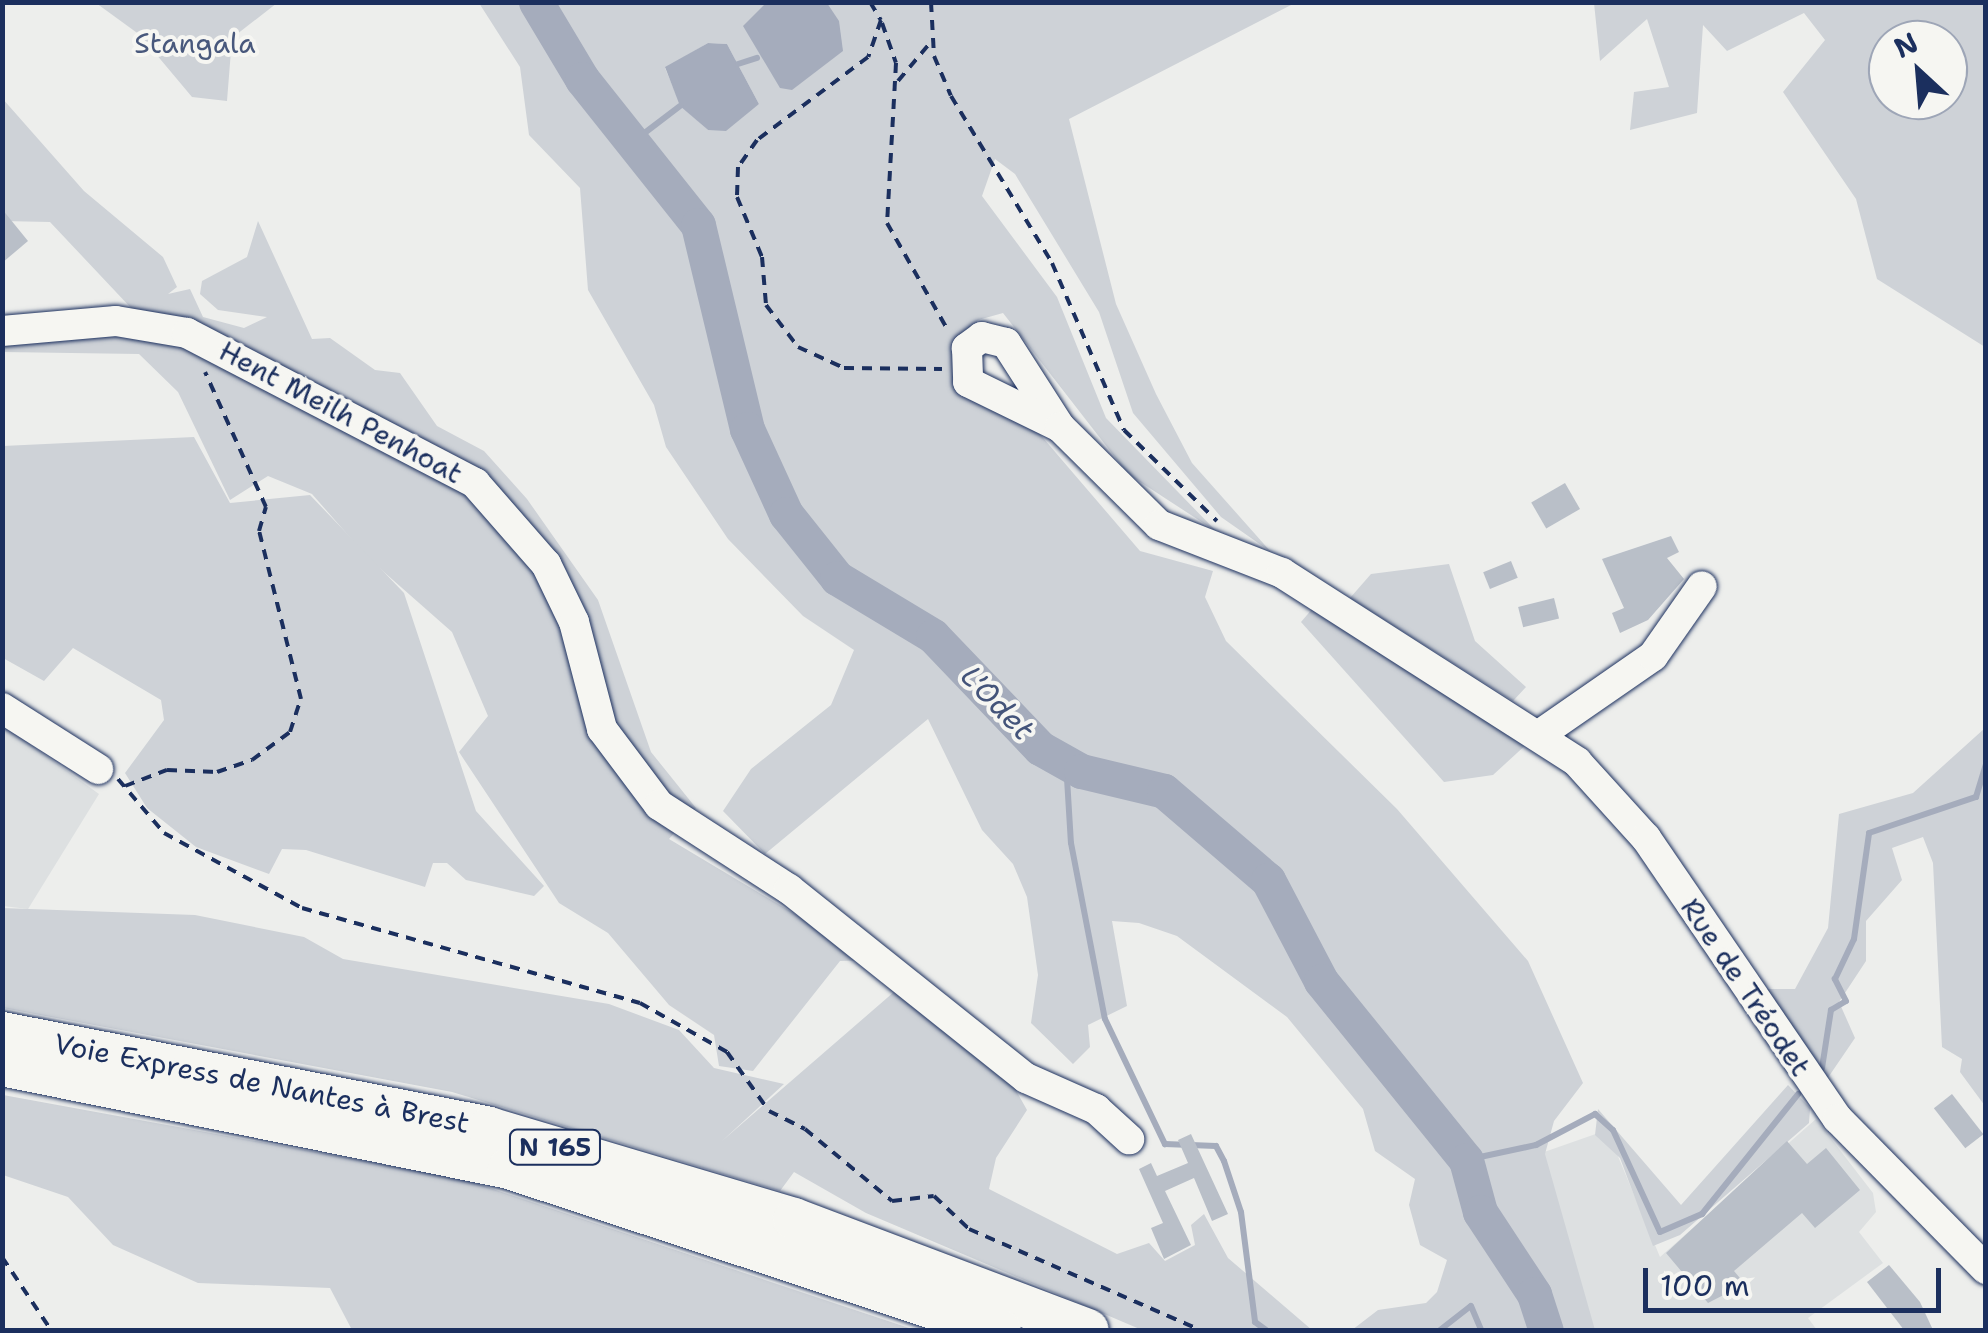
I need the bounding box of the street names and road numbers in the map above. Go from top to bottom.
street label: Hent Meilh Penhoat [214,334,468,490]
street label: Rue de Tréodet [1674,892,1818,1082]
street label: Voie Express de Nantes à Brest [52,1026,472,1140]
road number: N 165 [508,1127,602,1167]

